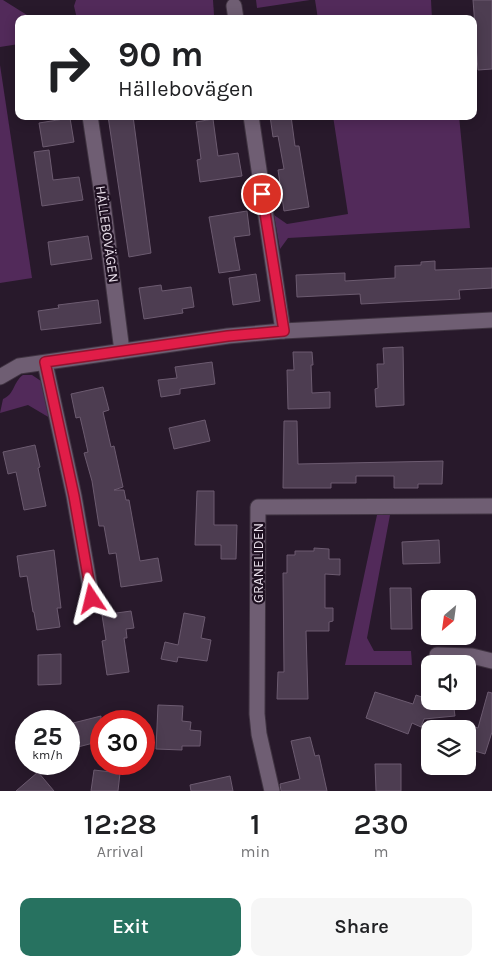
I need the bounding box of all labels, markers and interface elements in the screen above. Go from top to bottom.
text: 90 m [118,34,204,75]
icon: right [35,35,100,100]
text: Hällebovägen [118,76,254,102]
pin [241,173,283,215]
icon: arrive [248,180,276,208]
street label: HÄLLEBOVÄGEN [92,184,122,284]
street label: GRANELIDEN [250,523,267,603]
position arrow [65,572,117,624]
north arrow [421,590,476,645]
map controls [421,590,476,775]
button: sound [421,655,476,710]
speed limit sign: 30 [90,710,155,775]
button: layers [421,720,476,775]
text: 25 [33,722,62,751]
text: km/h [32,748,63,762]
text: 12:28 [84,806,157,842]
text: 1 [250,806,260,842]
text: 230 [353,806,408,842]
text: Arrival [97,842,144,861]
text: min [240,842,270,861]
text: m [373,842,388,861]
button: Exit [20,898,241,956]
button: Share [251,898,472,956]

